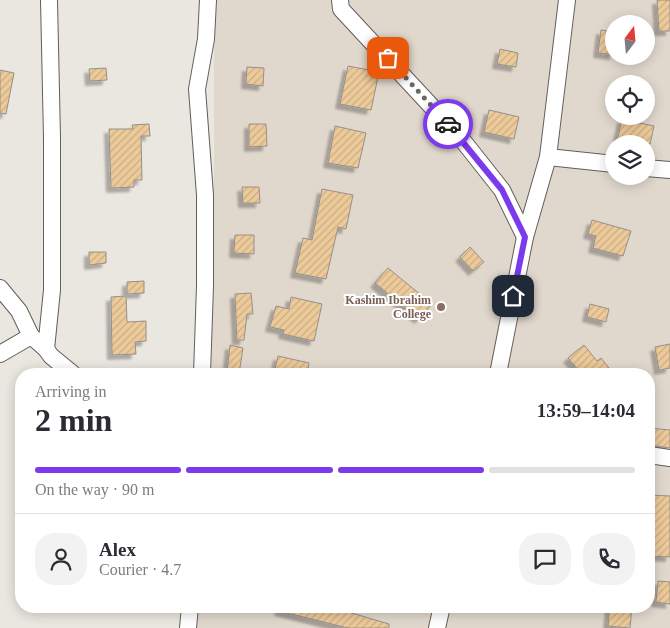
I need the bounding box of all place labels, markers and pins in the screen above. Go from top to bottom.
pin [367,37,409,79]
pin [492,275,534,317]
place label: Kashim Ibrahim College [345,293,432,321]
marker: Kashim Ibrahim College [435,301,447,313]

